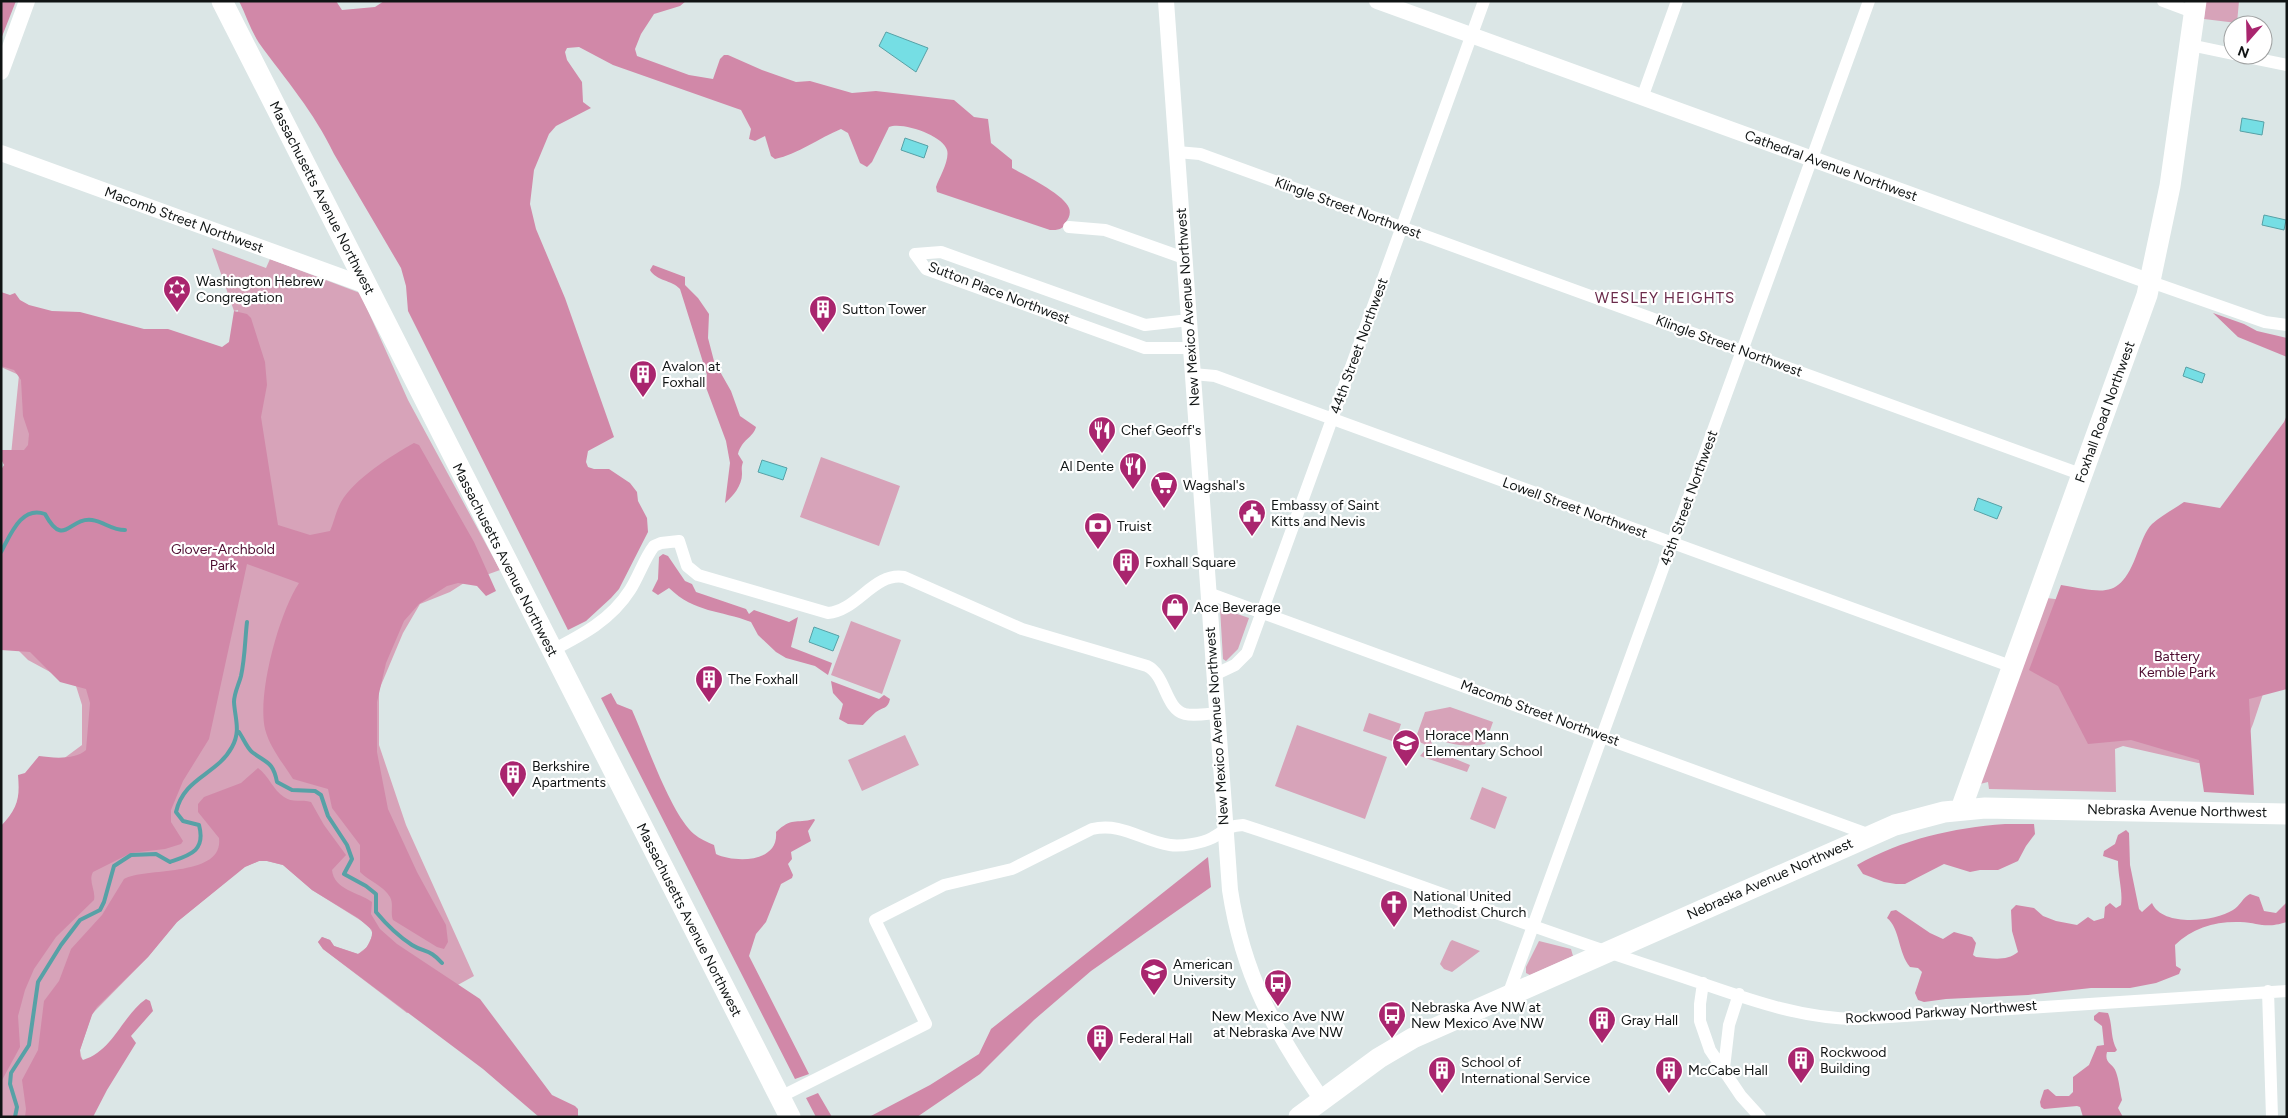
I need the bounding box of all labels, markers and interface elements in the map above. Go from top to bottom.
north arrow [2223,15,2273,65]
text: N [2236,42,2252,62]
street label: Massachusetts Avenue Northwest [266,98,378,298]
street label: Cathedral Avenue Northwest [1742,127,1920,205]
street label: Klingle Street Northwest [1272,174,1424,242]
street label: Macomb Street Northwest [102,183,266,257]
street label: New Mexico Avenue Northwest [1173,207,1203,407]
street label: Sutton Place Northwest [926,258,1072,328]
place label: Washington Hebrew Congregation [196,273,324,306]
synagogue icon: Washington Hebrew Congregation [162,274,192,313]
street label: 44th Street Northwest [1326,276,1392,416]
district label: WESLEY HEIGHTS [1595,289,1735,307]
building icon: Sutton Tower [808,294,838,333]
place label: Sutton Tower [842,301,927,318]
street label: Klingle Street Northwest [1653,312,1805,380]
street label: Foxhall Road Northwest [2071,339,2139,485]
place label: Avalon at Foxhall [662,358,720,391]
building icon: Avalon at Foxhall [628,359,658,398]
restaurant icon: Chef Geoff's [1087,415,1117,454]
place label: Chef Geoff's [1121,422,1201,439]
street label: 45th Street Northwest [1657,428,1721,568]
restaurant icon: Al Dente [1118,451,1148,490]
place label: Al Dente [1060,458,1114,475]
street label: Massachusetts Avenue Northwest [449,460,561,660]
supermarket icon: Wagshal's [1149,470,1179,509]
street label: Lowell Street Northwest [1500,474,1650,542]
place label: Wagshal's [1183,477,1245,494]
place label: Embassy of Saint Kitts and Nevis [1271,497,1379,530]
public building icon: Embassy of Saint Kitts and Nevis [1237,498,1267,537]
bank icon: Truist [1083,511,1113,550]
place label: Truist [1117,518,1152,535]
park label: Glover-Archbold Park [171,541,275,574]
building icon: Foxhall Square [1111,547,1141,586]
place label: Foxhall Square [1145,554,1236,571]
shop icon: Ace Beverage [1160,592,1190,631]
place label: Ace Beverage [1194,599,1281,616]
street label: New Mexico Avenue Northwest [1202,626,1232,826]
park label: Battery Kemble Park [2139,648,2216,681]
building icon: The Foxhall [694,664,724,703]
place label: The Foxhall [728,671,798,688]
street label: Macomb Street Northwest [1458,676,1622,750]
place label: Horace Mann Elementary School [1425,727,1543,760]
school or university icon: Horace Mann Elementary School [1391,728,1421,767]
place label: Berkshire Apartments [532,758,606,791]
building icon: Berkshire Apartments [498,759,528,798]
street label: Nebraska Avenue Northwest [2087,801,2267,821]
street label: Massachusetts Avenue Northwest [633,820,745,1020]
street label: Nebraska Avenue Northwest [1684,835,1856,923]
place label: National United Methodist Church [1413,888,1526,921]
church icon: National United Methodist Church [1379,889,1409,928]
place label: American University [1173,956,1237,989]
school or university icon: American University [1139,957,1169,996]
bus stop icon: New Mexico Ave NW at Nebraska Ave NW [1263,968,1293,1007]
street label: Rockwood Parkway Northwest [1845,997,2037,1027]
place label: Nebraska Ave NW at New Mexico Ave NW [1411,999,1545,1032]
bus stop icon: Nebraska Ave NW at New Mexico Ave NW [1377,1000,1407,1039]
building icon: Gray Hall [1587,1005,1617,1044]
place label: New Mexico Ave NW at Nebraska Ave NW [1211,1008,1345,1041]
place label: Gray Hall [1621,1012,1678,1029]
building icon: Federal Hall [1085,1023,1115,1062]
place label: Federal Hall [1119,1030,1192,1047]
place label: Rockwood Building [1820,1044,1887,1077]
building icon: Rockwood Building [1786,1045,1816,1084]
place label: School of International Service [1461,1054,1590,1087]
building icon: School of International Service [1427,1055,1457,1094]
building icon: McCabe Hall [1654,1055,1684,1094]
place label: McCabe Hall [1688,1062,1768,1079]

